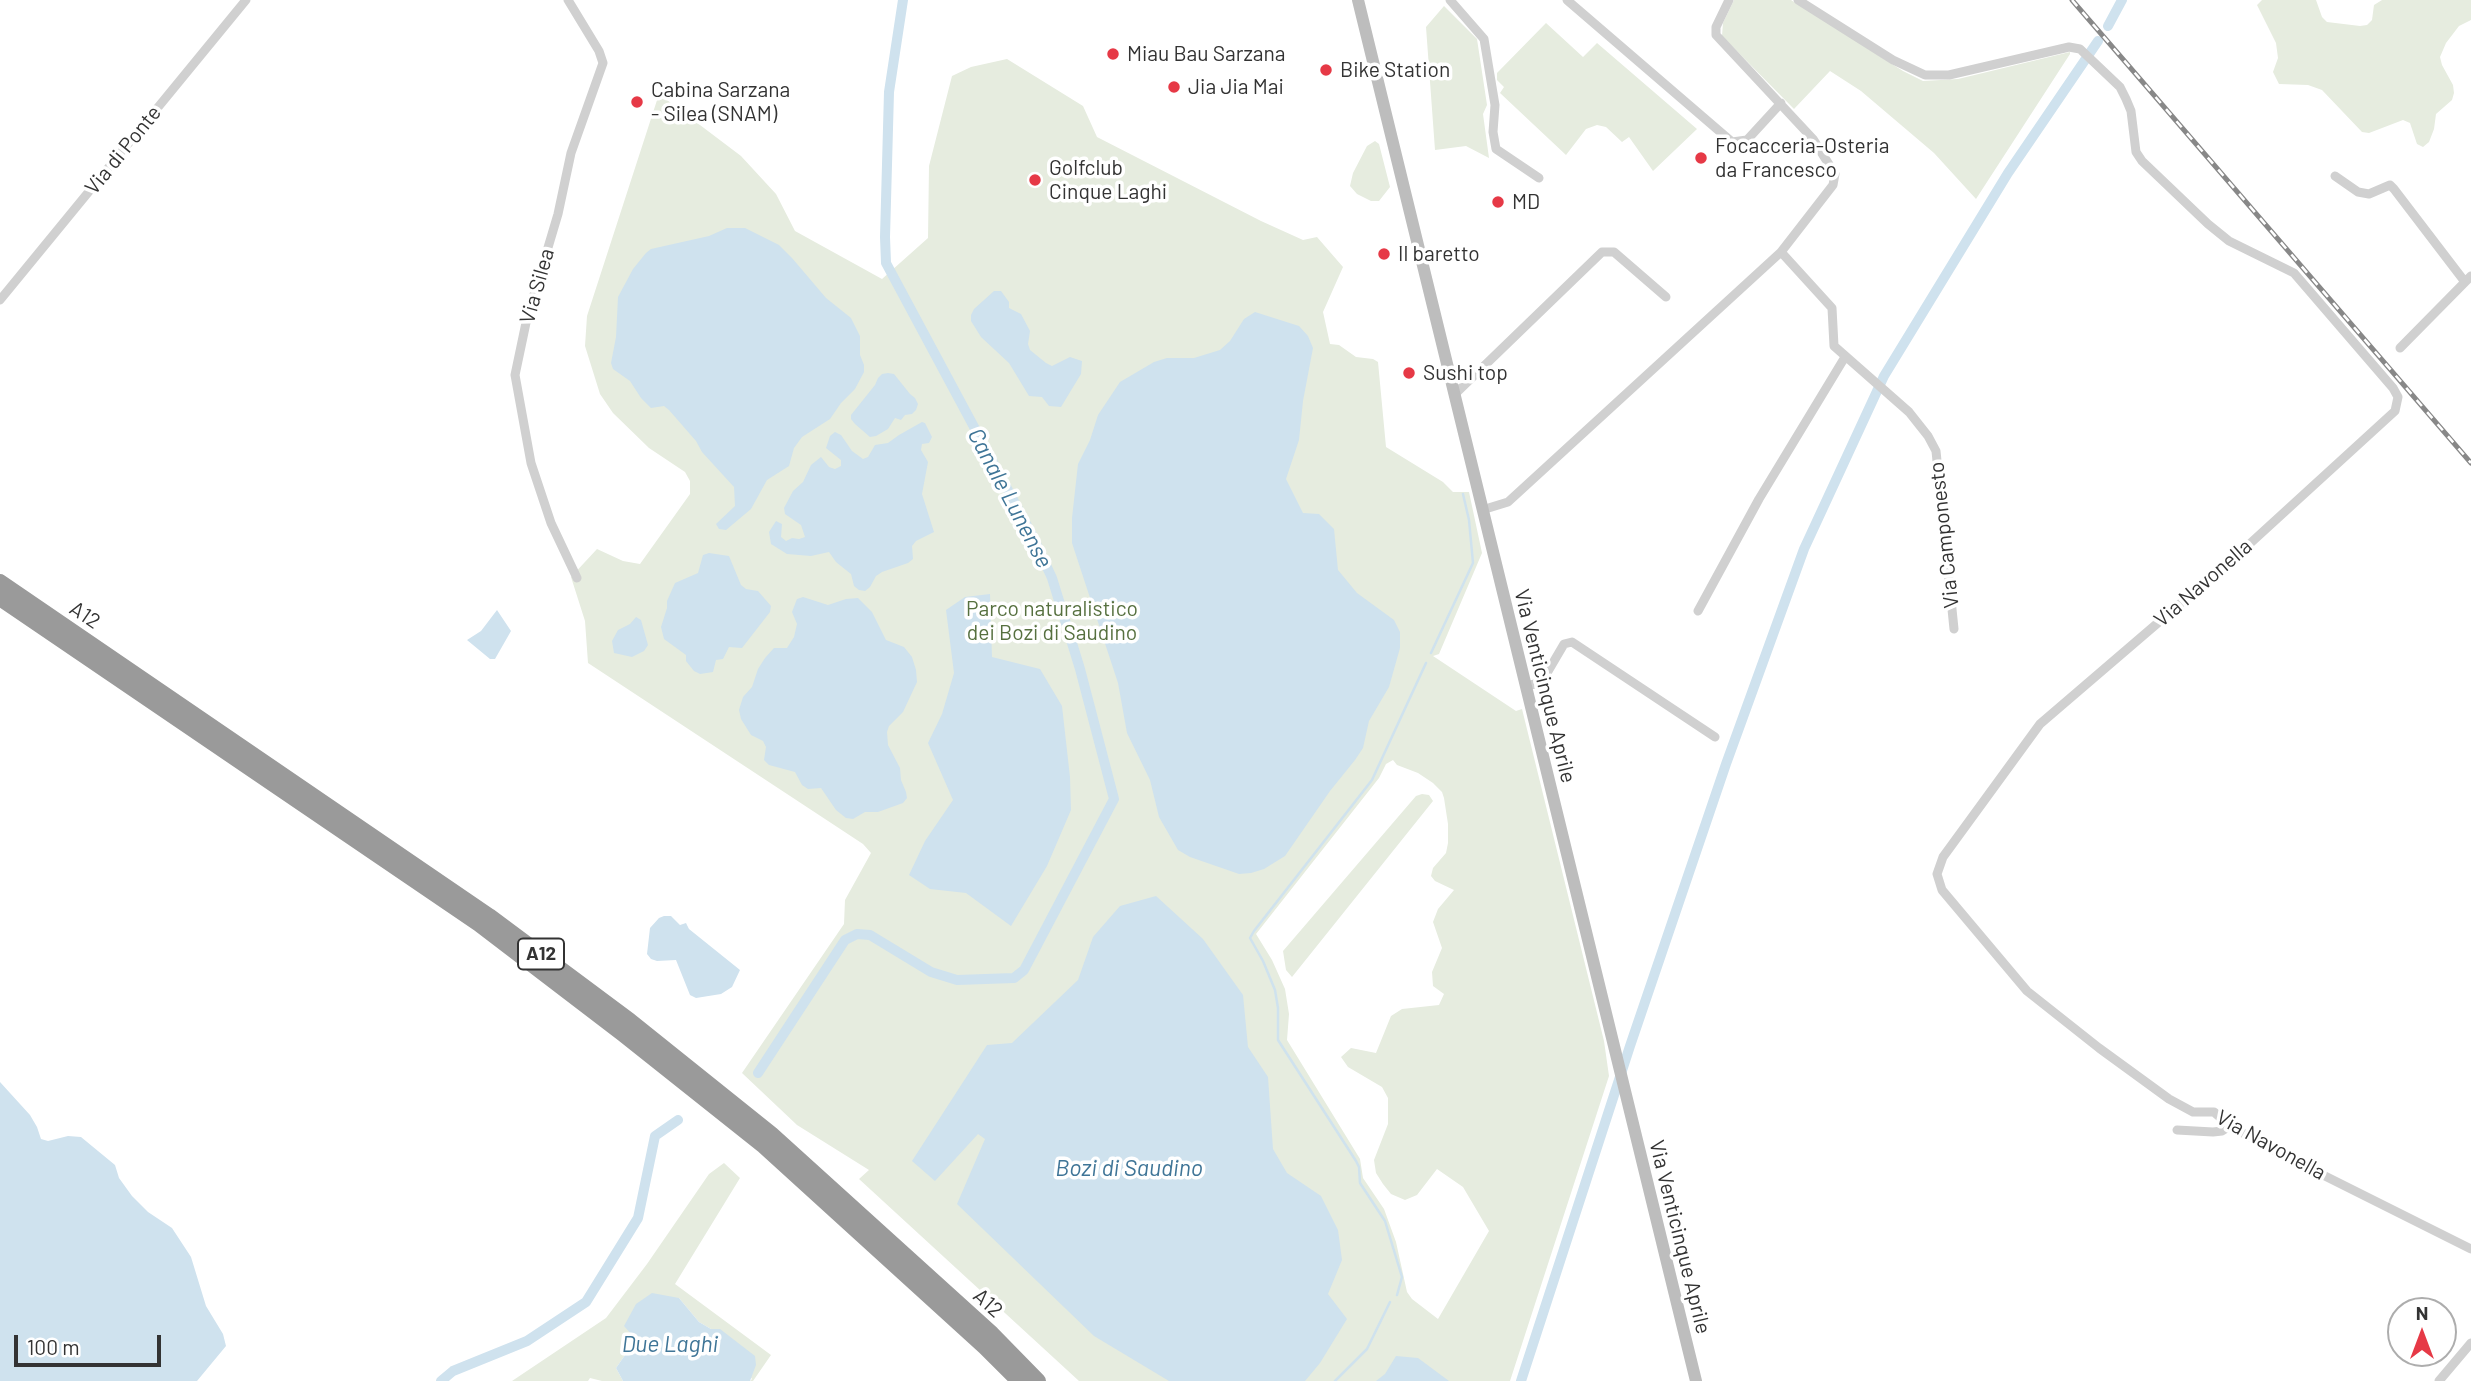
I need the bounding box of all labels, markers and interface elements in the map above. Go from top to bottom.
place label: Miau Bau Sarzana [1127,41,1286,67]
marker: Miau Bau Sarzana [1105,46,1121,62]
place label: Bike Station [1340,57,1450,83]
marker: Bike Station [1318,62,1334,78]
place label: Jia Jia Mai [1188,74,1284,100]
place label: Cabina Sarzana - Silea (SNAM) [651,77,790,127]
marker: Jia Jia Mai [1166,79,1182,95]
marker: Cabina Sarzana - Silea (SNAM) [629,94,645,110]
street label: Via di Ponte [80,100,166,200]
place label: Focacceria-Osteria da Francesco [1715,133,1889,183]
marker: Focacceria-Osteria da Francesco [1693,150,1709,166]
place label: Golfclub Cinque Laghi [1049,155,1167,205]
marker: Golfclub Cinque Laghi [1027,172,1043,188]
place label: MD [1512,189,1540,215]
marker: MD [1490,194,1506,210]
place label: Il baretto [1398,241,1480,267]
street label: Via Silea [514,246,560,326]
marker: Il baretto [1376,246,1392,262]
place label: Sushi top [1423,360,1508,386]
marker: Sushi top [1401,365,1417,381]
water label: Canale Lunense [962,423,1058,573]
street label: Via Camponesto [1924,460,1964,610]
street label: Via Navonella [2149,534,2257,632]
street label: Via Venticinque Aprile [1509,587,1581,785]
street label: A12 [65,596,105,634]
park label: Parco naturalistico dei Bozi di Saudino [966,596,1138,646]
road number: A12 [518,938,564,970]
street label: Via Navonella [2212,1105,2330,1185]
street label: Via Venticinque Aprile [1644,1138,1716,1336]
water label: Bozi di Saudino [1055,1154,1203,1182]
street label: A12 [968,1283,1008,1323]
north arrow [2387,1297,2457,1367]
text: N [2416,1301,2428,1324]
scale bar [18,1322,164,1366]
water label: Due Laghi [622,1330,718,1358]
text: 100 m [27,1334,80,1359]

